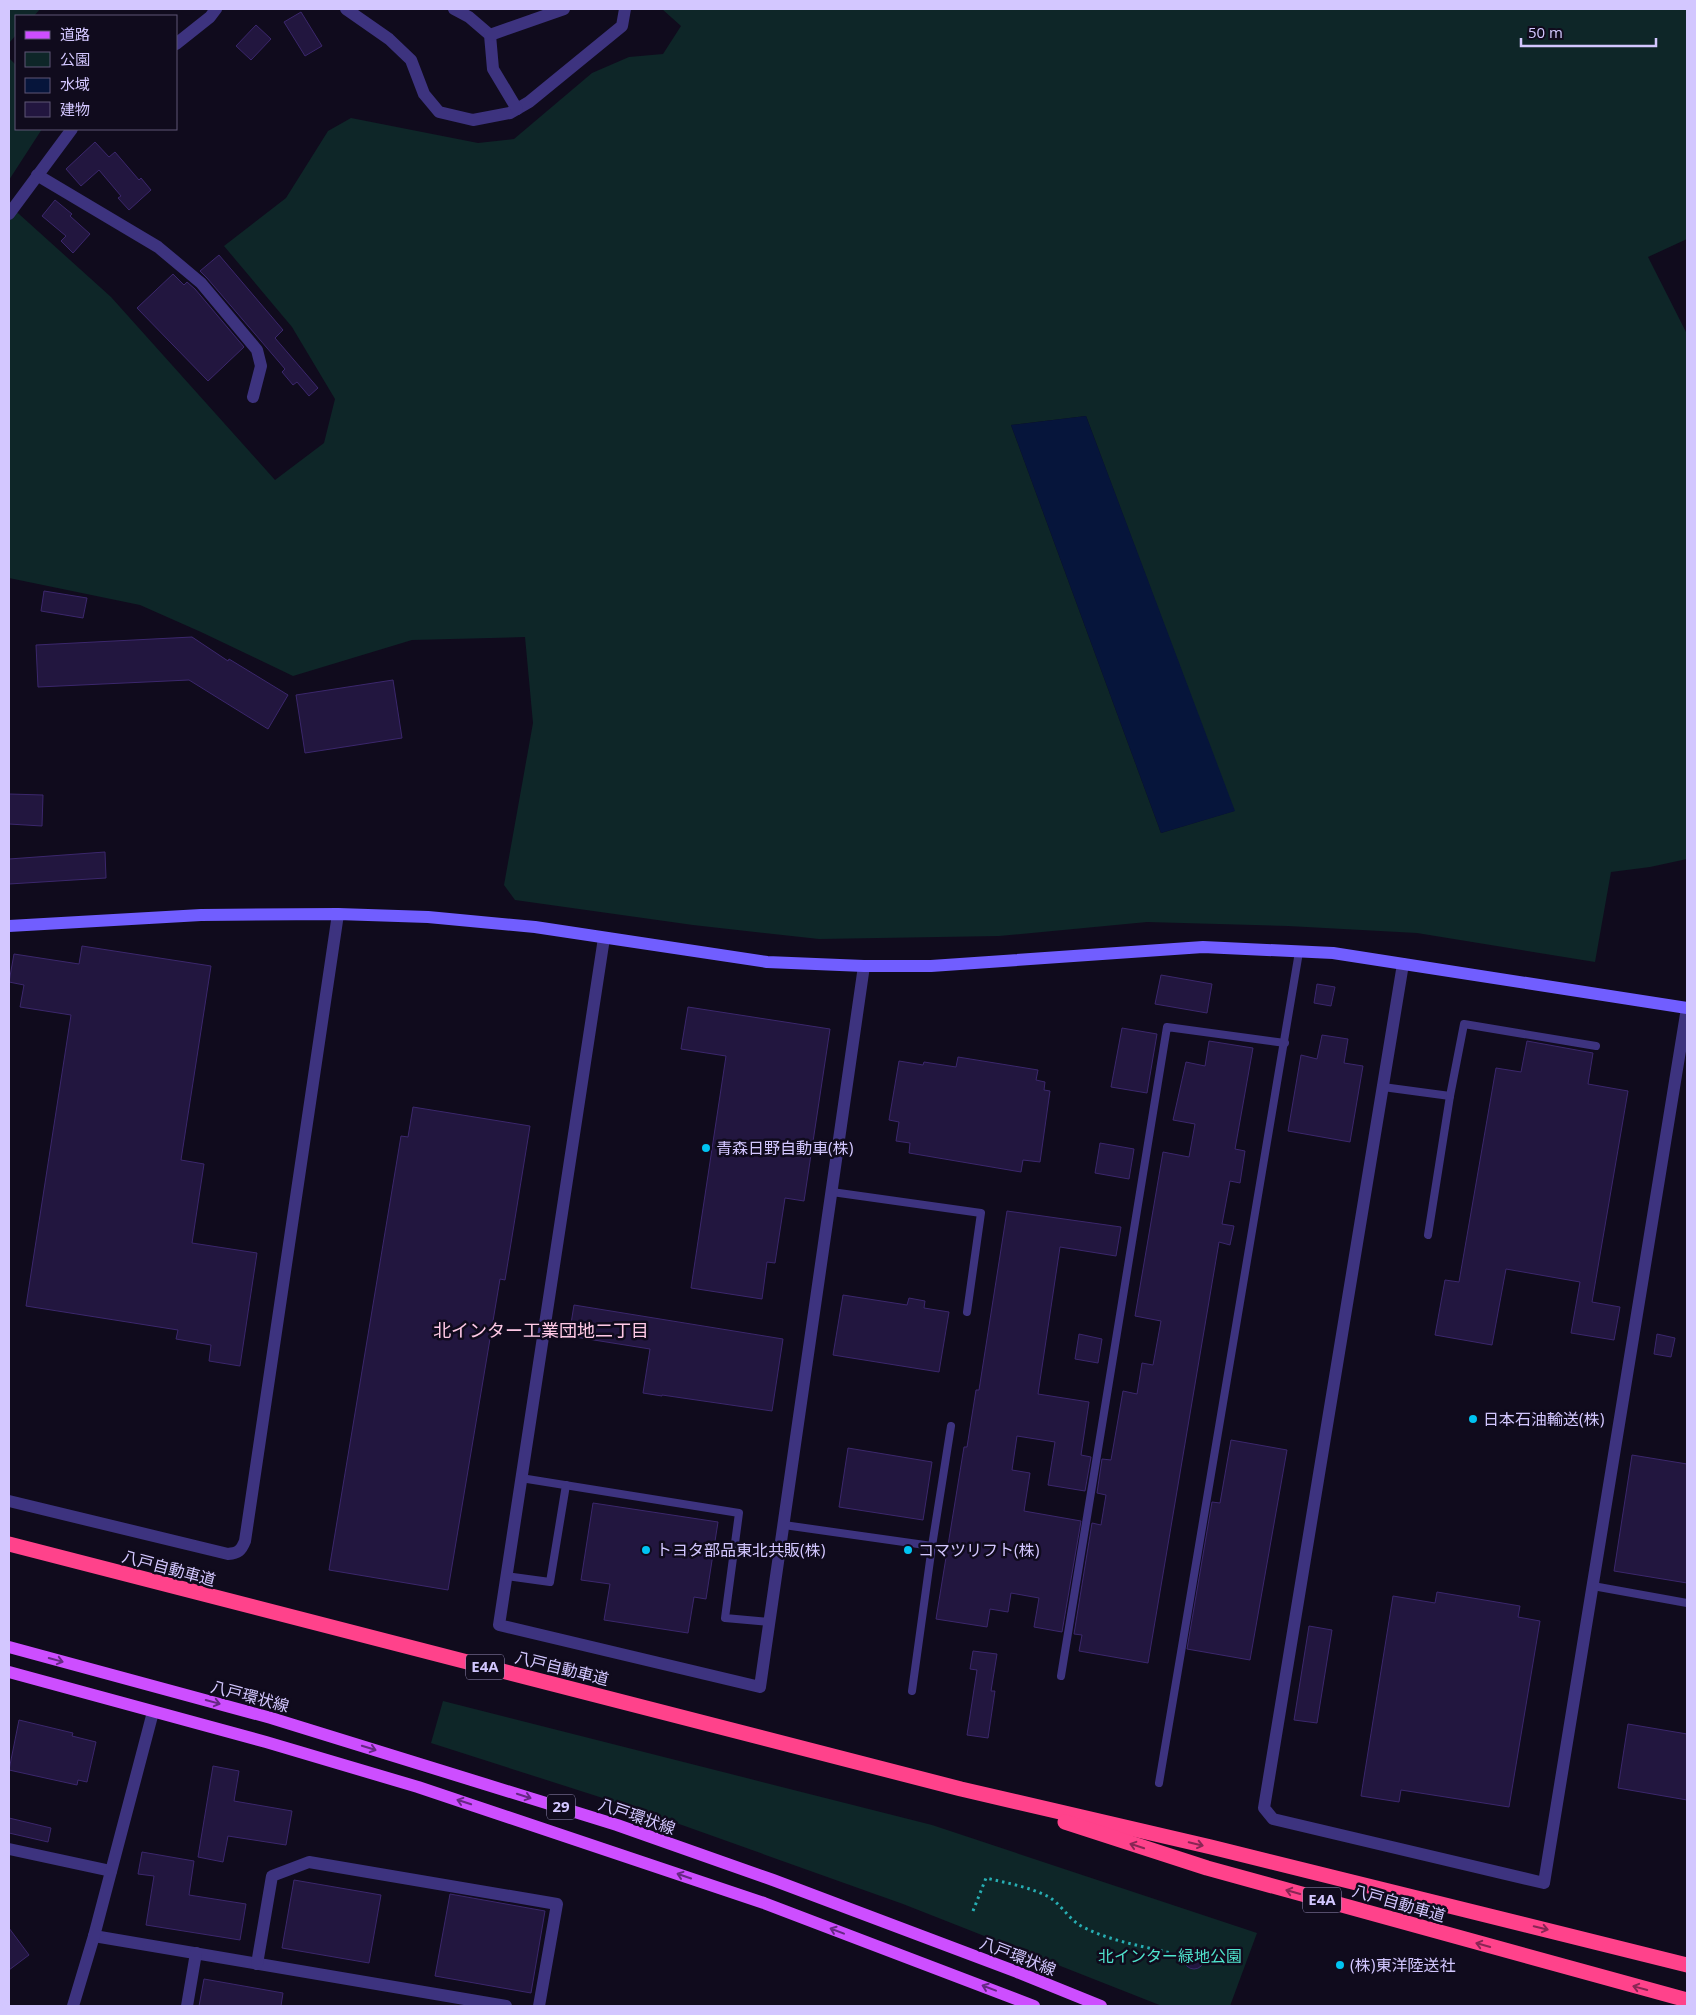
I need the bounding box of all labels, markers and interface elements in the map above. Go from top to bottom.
legend [15,15,178,130]
scale bar [1521,15,1656,47]
text: 50 m [1528,22,1563,42]
text: 道路 [60,24,90,44]
text: 公園 [60,49,90,69]
text: 水域 [60,74,90,94]
text: 建物 [60,99,90,119]
place label: 青森日野自動車(株) [716,1137,854,1159]
marker: 青森日野自動車(株) [700,1142,712,1154]
district label: 北インター工業団地二丁目 [433,1318,649,1342]
place label: 日本石油輸送(株) [1483,1408,1605,1430]
marker: 日本石油輸送(株) [1467,1413,1479,1425]
place label: トヨタ部品東北共販(株) [656,1539,826,1561]
place label: コマツリフト(株) [918,1539,1040,1561]
marker: トヨタ部品東北共販(株) [640,1544,652,1556]
marker: コマツリフト(株) [902,1544,914,1556]
street label: 八戸自動車道 [120,1545,218,1591]
street label: 八戸自動車道 [513,1646,611,1690]
road number: E4A [466,1654,504,1680]
one-way arrow [47,1655,63,1665]
street label: 八戸環状線 [209,1675,291,1717]
one-way arrow [204,1698,220,1708]
one-way arrow [360,1743,376,1753]
one-way arrow [516,1791,532,1801]
street label: 八戸環状線 [596,1793,678,1839]
road number: 29 [547,1794,575,1820]
one-way arrow [456,1797,472,1807]
one-way arrow [1130,1840,1146,1850]
one-way arrow [1187,1840,1203,1849]
one-way arrow [677,1871,692,1880]
street label: 八戸自動車道 [1350,1879,1448,1927]
one-way arrow [1286,1887,1302,1896]
road number: E4A [1303,1888,1341,1912]
one-way arrow [1532,1924,1548,1933]
one-way arrow [830,1926,845,1935]
street label: 八戸環状線 [977,1931,1059,1981]
one-way arrow [1476,1940,1492,1949]
park label: 北インター緑地公園 [1098,1945,1242,1967]
place label: (株)東洋陸送社 [1350,1954,1455,1976]
marker: (株)東洋陸送社 [1334,1959,1346,1971]
one-way arrow [1633,1982,1649,1992]
one-way arrow [982,1983,997,1992]

